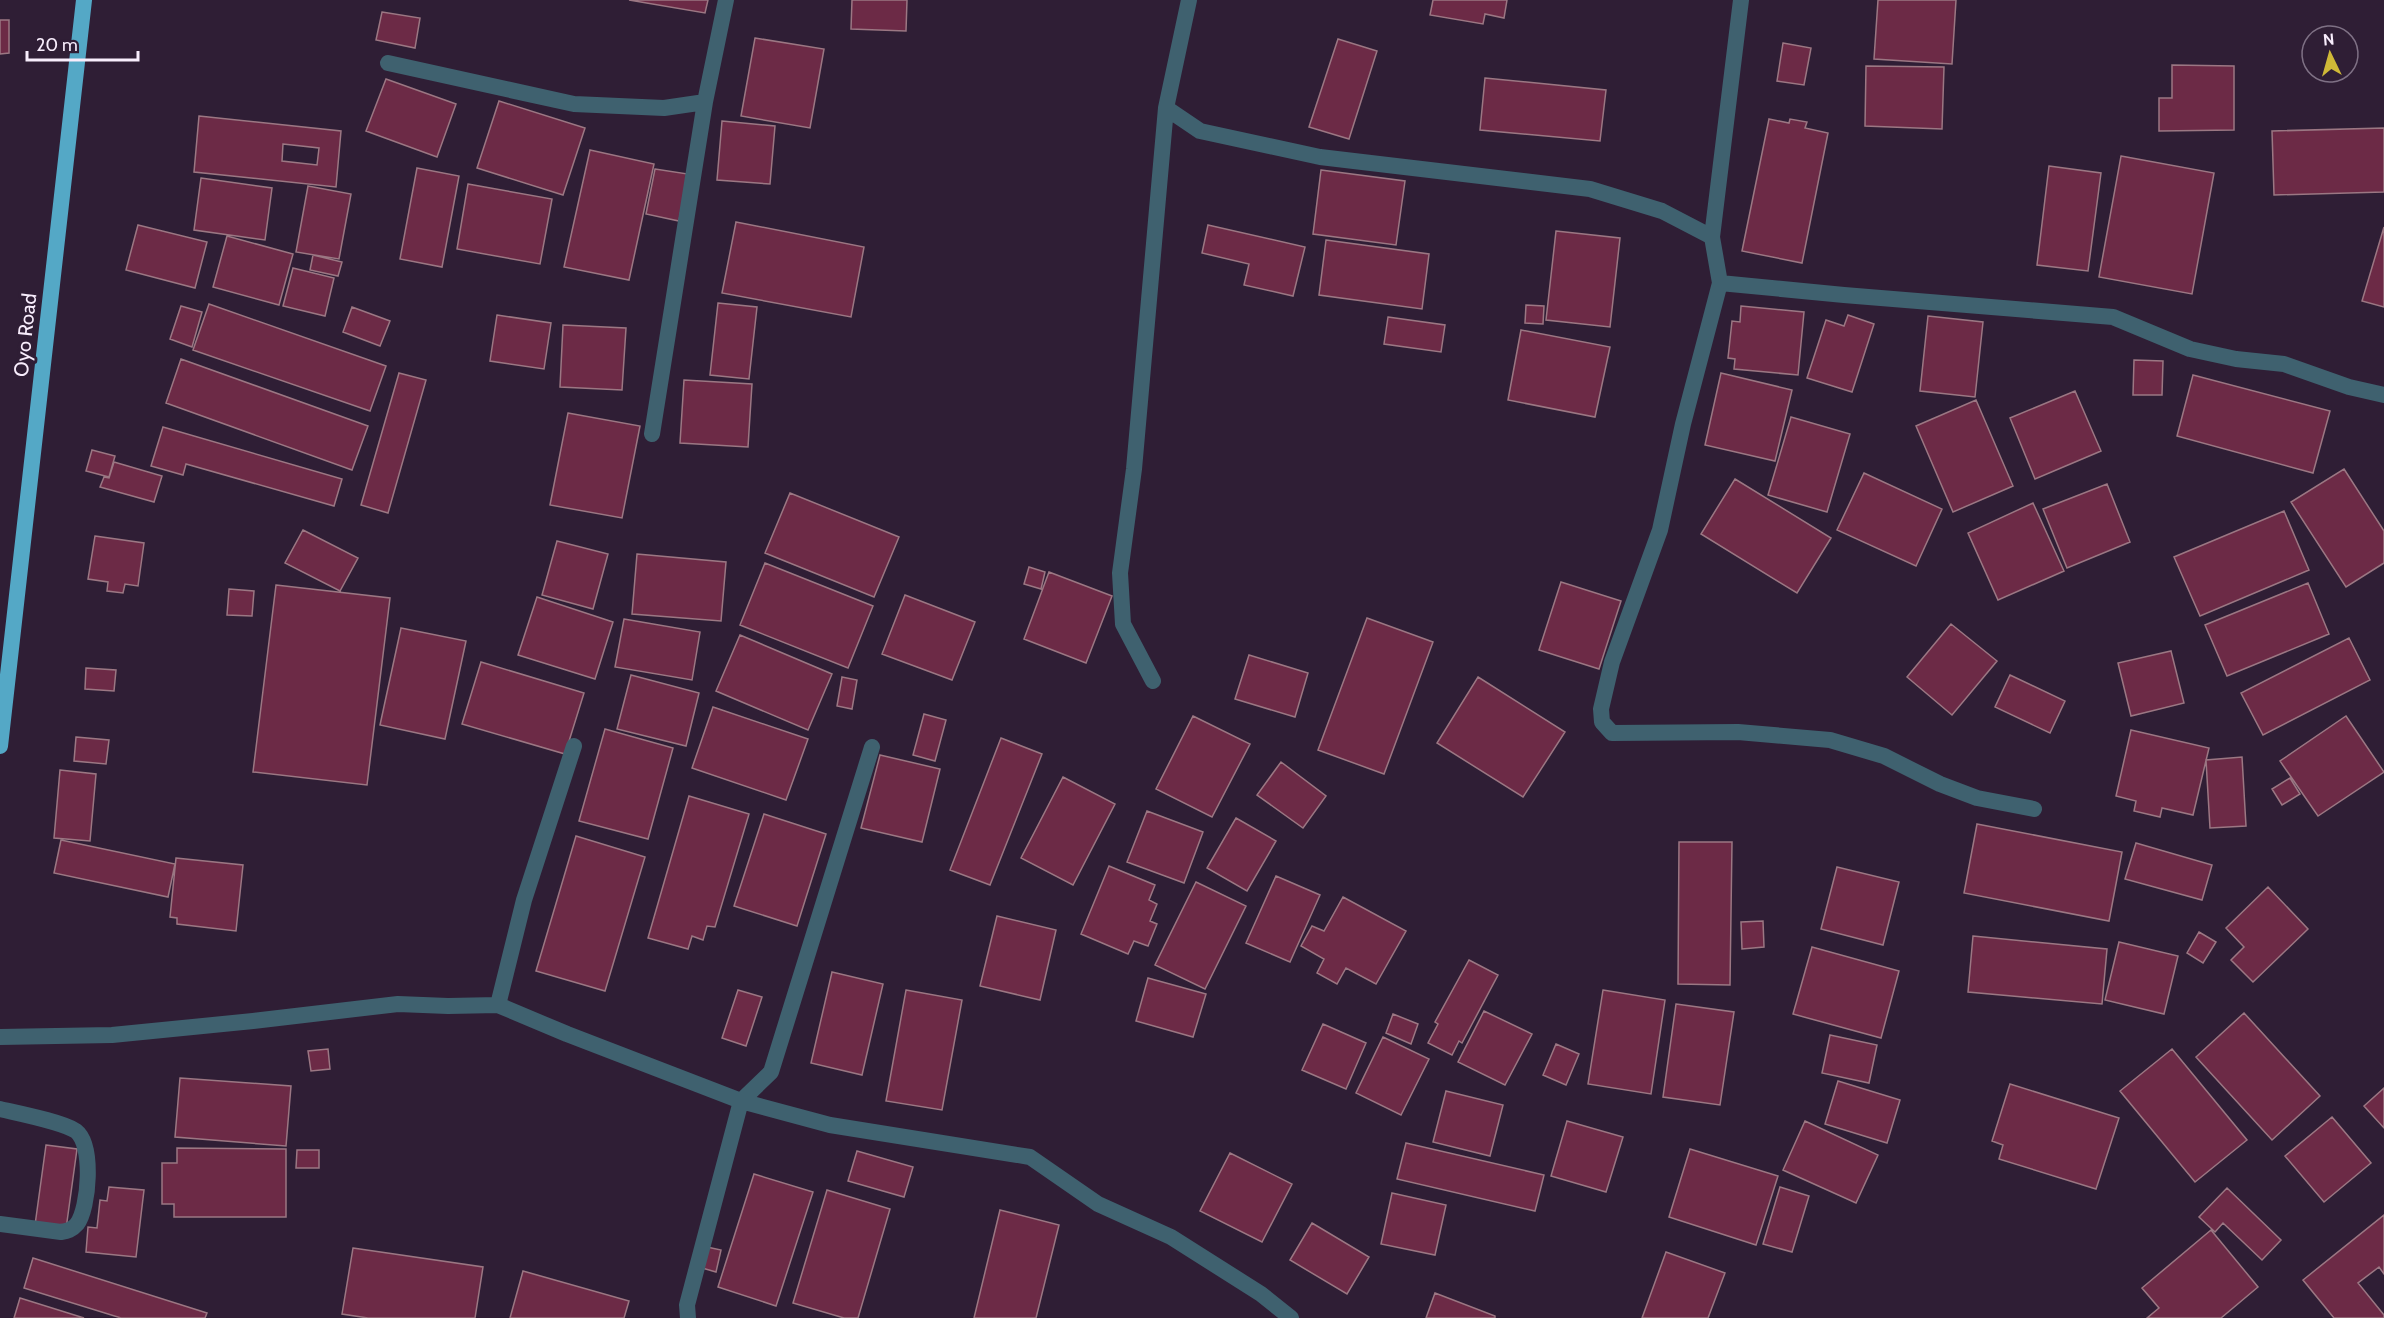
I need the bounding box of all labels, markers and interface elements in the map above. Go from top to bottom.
scale bar [27,24,138,62]
north arrow [2300,24,2360,84]
text: N [2322,30,2335,50]
text: 20 m [36,34,78,56]
street label: Oyo Road [9,292,41,378]

